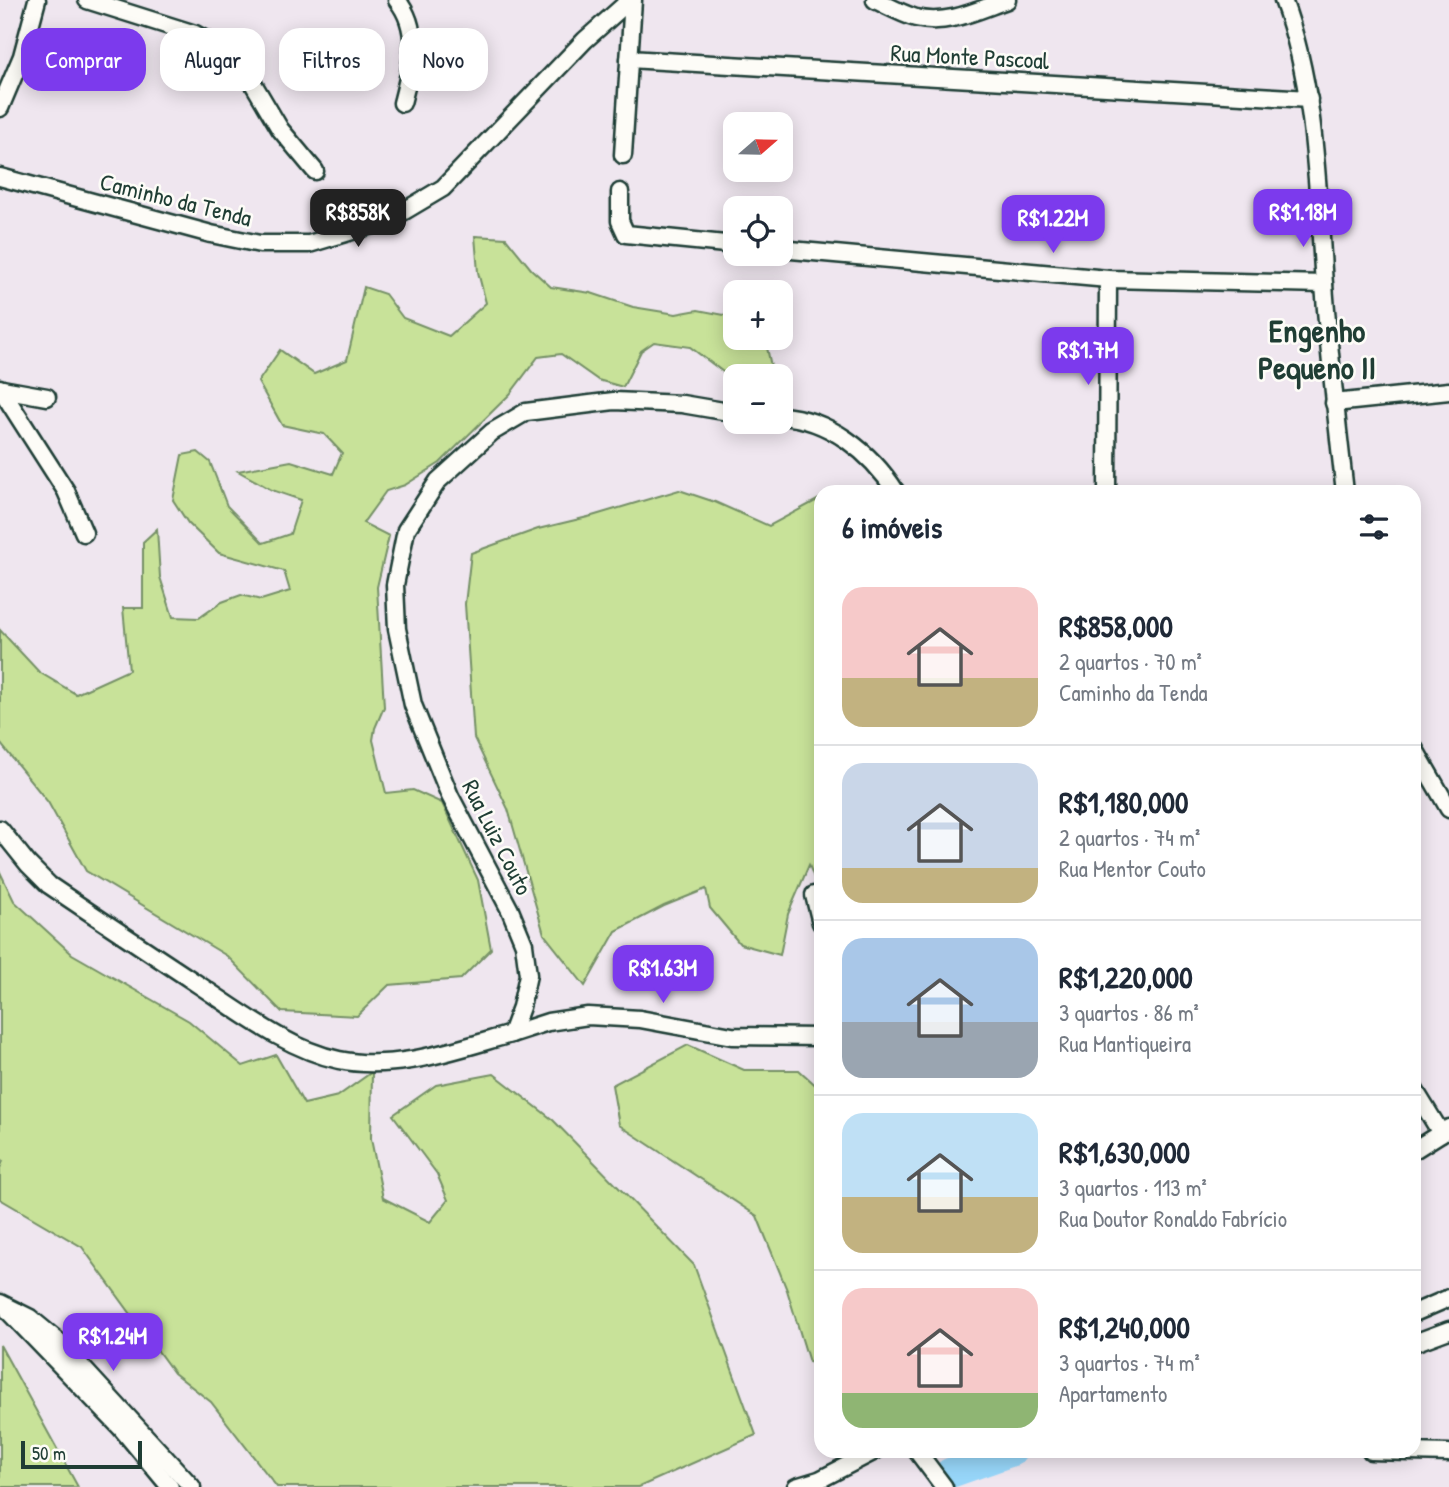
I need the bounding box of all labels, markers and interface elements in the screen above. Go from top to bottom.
chip: Comprar [21,28,146,91]
chip: Alugar [160,28,265,91]
chip: Filtros [279,28,385,91]
chip: Novo [399,28,488,91]
street label: Rua Monte Pascoal [890,36,1051,76]
north arrow [723,112,793,182]
map controls [723,112,793,434]
street label: Caminho da Tenda [97,165,255,233]
pin: R$858K [301,190,415,249]
pin: R$1.18M [1238,190,1368,249]
text: R$858K [326,196,390,227]
button: locate [723,196,793,266]
pin: R$1.22M [988,196,1118,255]
text: R$1.18M [1269,196,1337,227]
text: R$1.22M [1018,202,1088,233]
button: + [723,280,793,350]
district label: Engenho Pequeno II [1258,309,1376,390]
pin: R$1.7M [1031,328,1145,387]
text: R$1.7M [1058,334,1118,365]
button: − [723,364,793,434]
text: 6 imóveis [842,507,942,547]
icon: filters [1355,508,1393,546]
text: R$858,000 [1059,606,1173,646]
icon: home [898,615,982,699]
text: 2 quartos · 70 m² [1059,646,1202,677]
text: Caminho da Tenda [1059,677,1208,708]
street label: Rua Luiz Couto [455,774,541,900]
text: R$1,180,000 [1059,782,1188,822]
icon: home [898,791,982,875]
text: 2 quartos · 74 m² [1059,822,1200,853]
text: Rua Mentor Couto [1059,853,1206,884]
pin: R$1.63M [598,946,728,1005]
text: R$1.63M [629,952,697,983]
text: R$1,220,000 [1059,957,1193,997]
icon: home [898,966,982,1050]
text: 3 quartos · 86 m² [1059,997,1199,1028]
text: Rua Mantiqueira [1059,1028,1191,1059]
text: R$1,630,000 [1059,1132,1190,1172]
icon: home [898,1141,982,1225]
text: 3 quartos · 113 m² [1059,1172,1207,1203]
text: Rua Doutor Ronaldo Fabrício [1059,1203,1287,1234]
text: R$1,240,000 [1059,1307,1190,1347]
pin: R$1.24M [48,1314,178,1373]
icon: home [898,1316,982,1400]
text: R$1.24M [79,1320,147,1351]
text: 3 quartos · 74 m² [1059,1347,1200,1378]
text: Apartamento [1059,1378,1167,1409]
scale bar [21,1438,142,1470]
text: 50 m [32,1440,66,1466]

